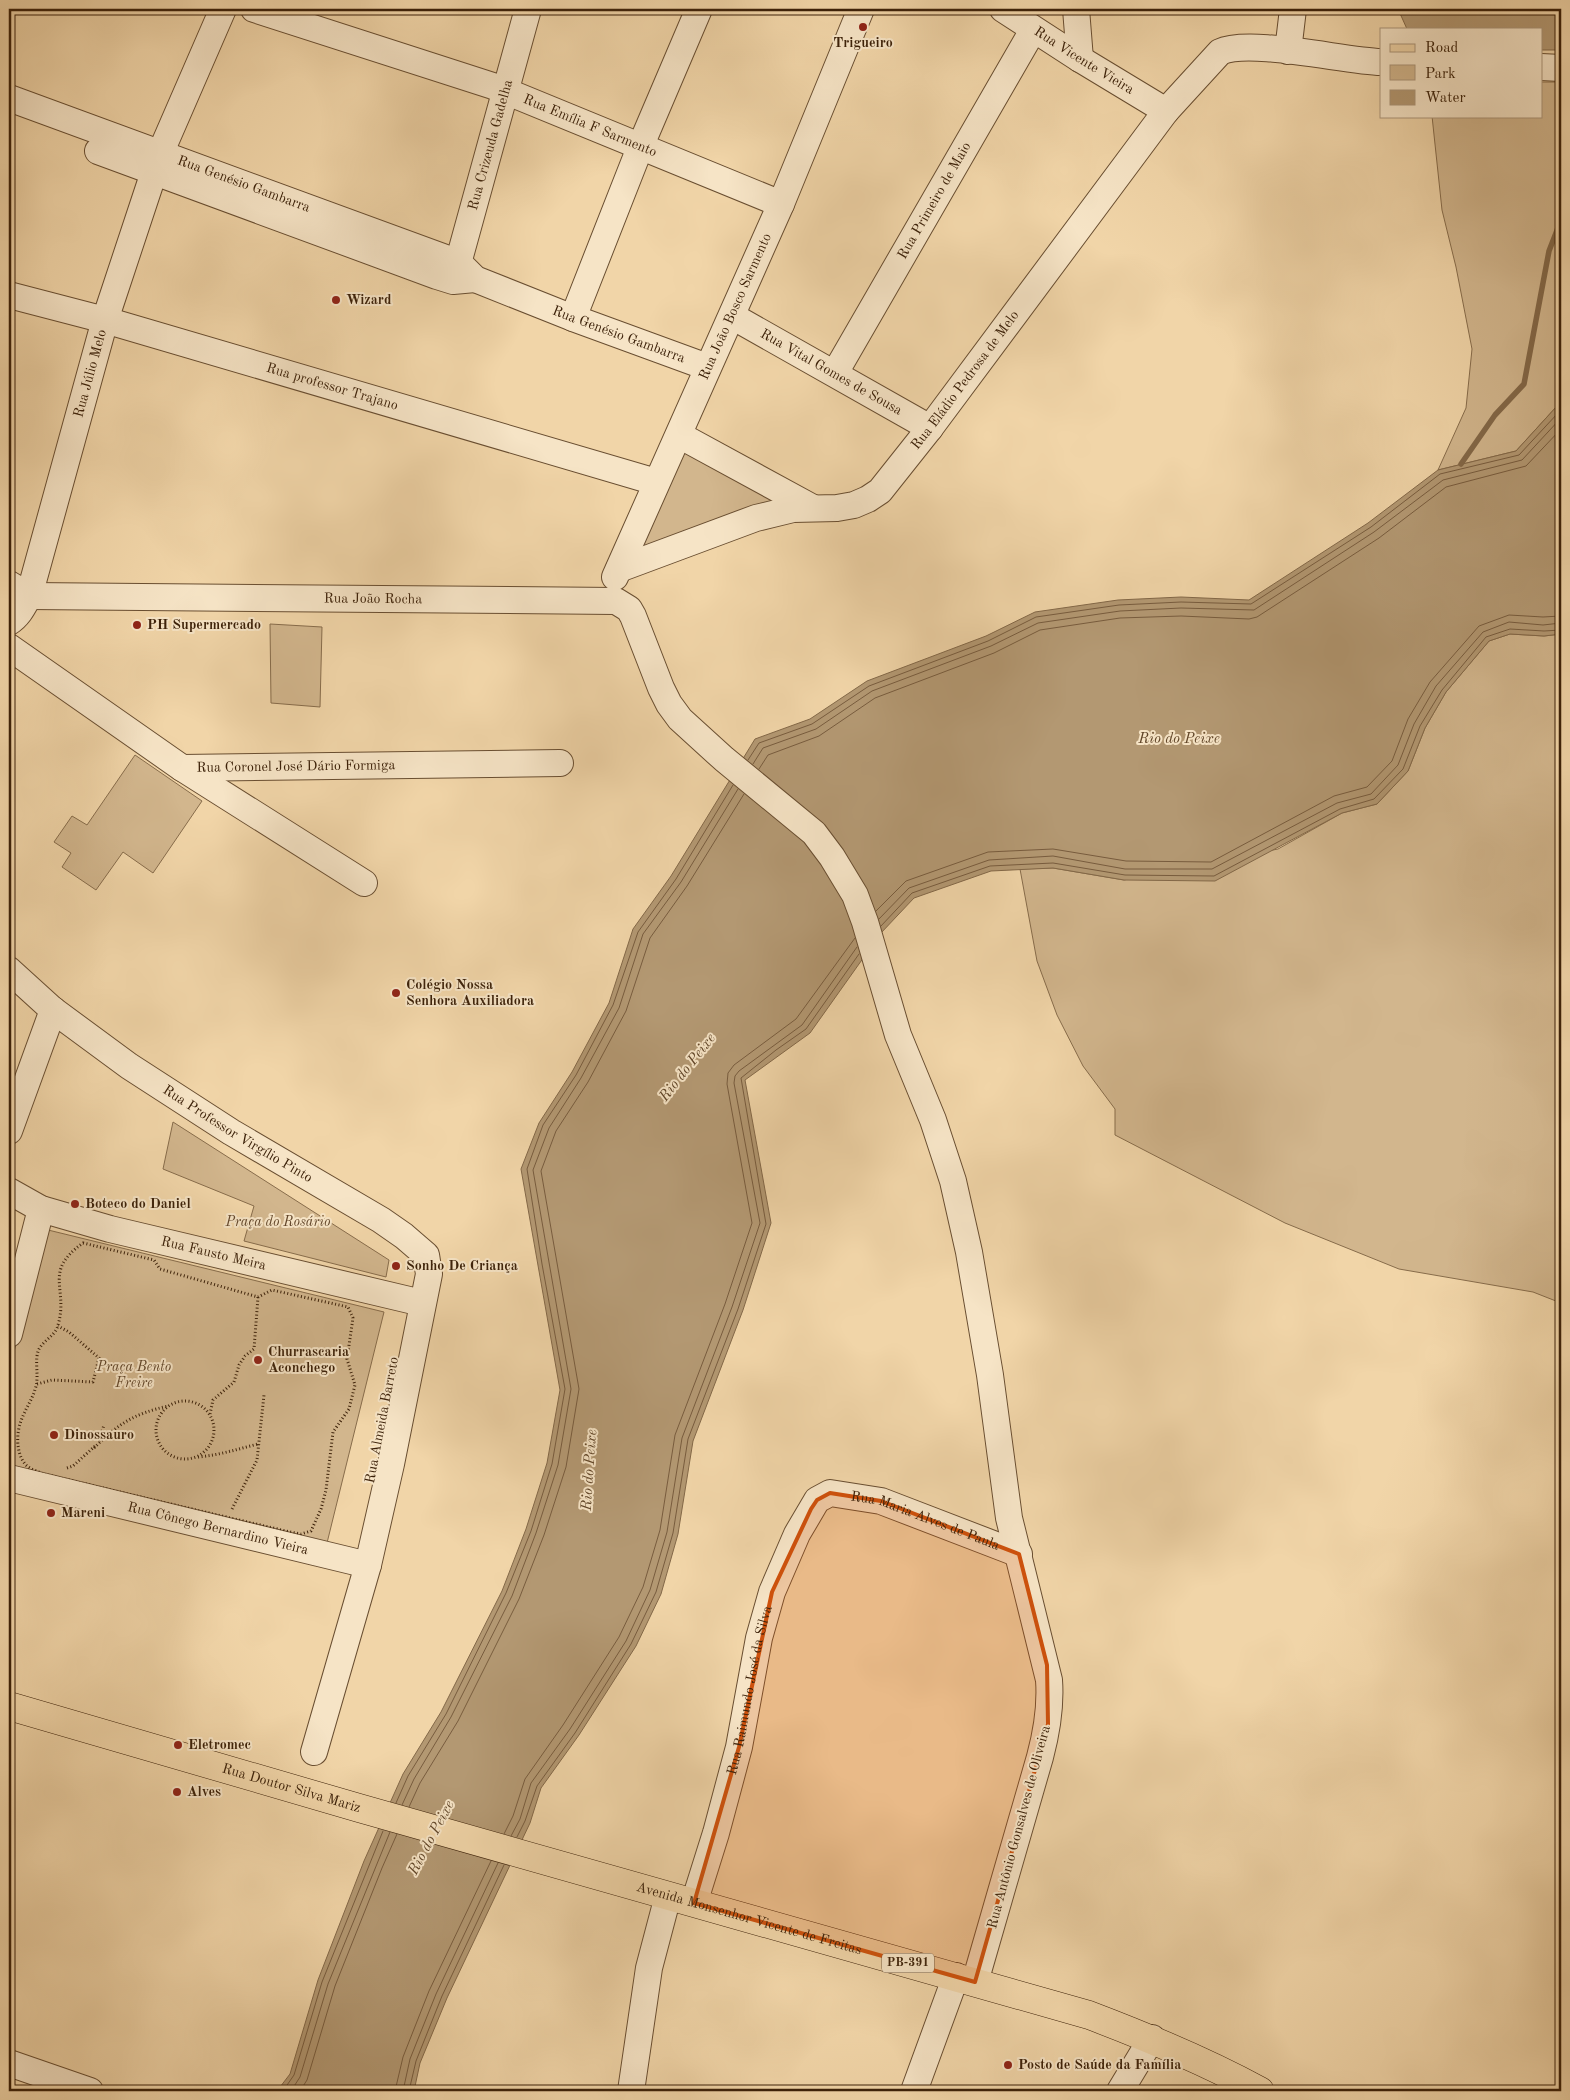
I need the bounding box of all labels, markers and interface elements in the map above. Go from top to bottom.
marker: Trigueiro [857,21,869,33]
street label: Rua Vicente Vieira [1032,24,1136,97]
legend [1380,28,1542,118]
place label: Trigueiro [833,36,893,50]
text: Road [1425,41,1459,56]
text: Park [1425,67,1456,82]
street label: Rua Crizeuda Gadelha [466,78,515,212]
text: Water [1425,91,1466,106]
street label: Rua Emília F Sarmento [521,92,659,159]
street label: Rua Primeiro de Maio [895,140,974,262]
street label: Rua Genésio Gambarra [175,153,312,215]
street label: Rua João Bosco Sarmento [697,231,774,382]
place label: Wizard [346,293,392,307]
marker: Wizard [330,294,342,306]
street label: Rua Genésio Gambarra [550,304,687,365]
street label: Rua Eládio Pedrosa de Melo [909,308,1022,452]
street label: Rua Vital Gomes de Sousa [758,327,905,418]
street label: Rua Júlio Melo [71,328,109,419]
street label: Rua professor Trajano [265,361,400,413]
street label: Rua João Rocha [324,592,422,606]
place label: PH Supermercado [147,618,261,632]
marker: PH Supermercado [131,619,143,631]
water label: Rio do Peixe [1137,732,1220,747]
street label: Rua Coronel José Dário Formiga [196,758,395,775]
place label: Colégio Nossa Senhora Auxiliadora [406,978,534,1008]
marker: Colégio Nossa Senhora Auxiliadora [390,987,402,999]
water label: Rio do Peixe [656,1031,719,1106]
street label: Rua Professor Virgílio Pinto [160,1083,315,1185]
place label: Boteco do Daniel [85,1197,191,1211]
marker: Boteco do Daniel [69,1198,81,1210]
park label: Praça do Rosário [225,1215,330,1229]
street label: Rua Fausto Meira [159,1234,268,1273]
place label: Sonho De Criança [406,1259,518,1273]
marker: Sonho De Criança [390,1260,402,1272]
place label: Churrascaria Aconchego [268,1345,349,1375]
marker: Churrascaria Aconchego [252,1354,264,1366]
street label: Rua Almeida Barreto [363,1355,401,1484]
park label: Praça Bento Freire [96,1360,171,1390]
place label: Dinossauro [64,1428,134,1442]
marker: Dinossauro [48,1429,60,1441]
water label: Rio do Peixe [580,1429,600,1512]
street label: Rua Maria Alves de Paula [850,1489,1002,1553]
street label: Rua Cônego Bernardino Vieira [126,1500,310,1557]
place label: Mareni [61,1506,105,1520]
marker: Mareni [45,1507,57,1519]
street label: Rua Raimundo José da Silva [725,1604,775,1777]
street label: Rua Antônio Gonsalves de Oliveira [985,1724,1053,1930]
place label: Eletromec [188,1738,251,1752]
marker: Eletromec [172,1739,184,1751]
street label: Rua Doutor Silva Mariz [220,1761,362,1815]
place label: Alves [187,1785,221,1799]
marker: Alves [171,1786,183,1798]
water label: Rio do Peixe [406,1798,458,1878]
street label: Avenida Monsenhor Vicente de Freitas [635,1880,863,1957]
road number: PB-391 [882,1954,934,1972]
place label: Posto de Saúde da Família [1018,2058,1181,2072]
marker: Posto de Saúde da Família [1002,2059,1014,2071]

